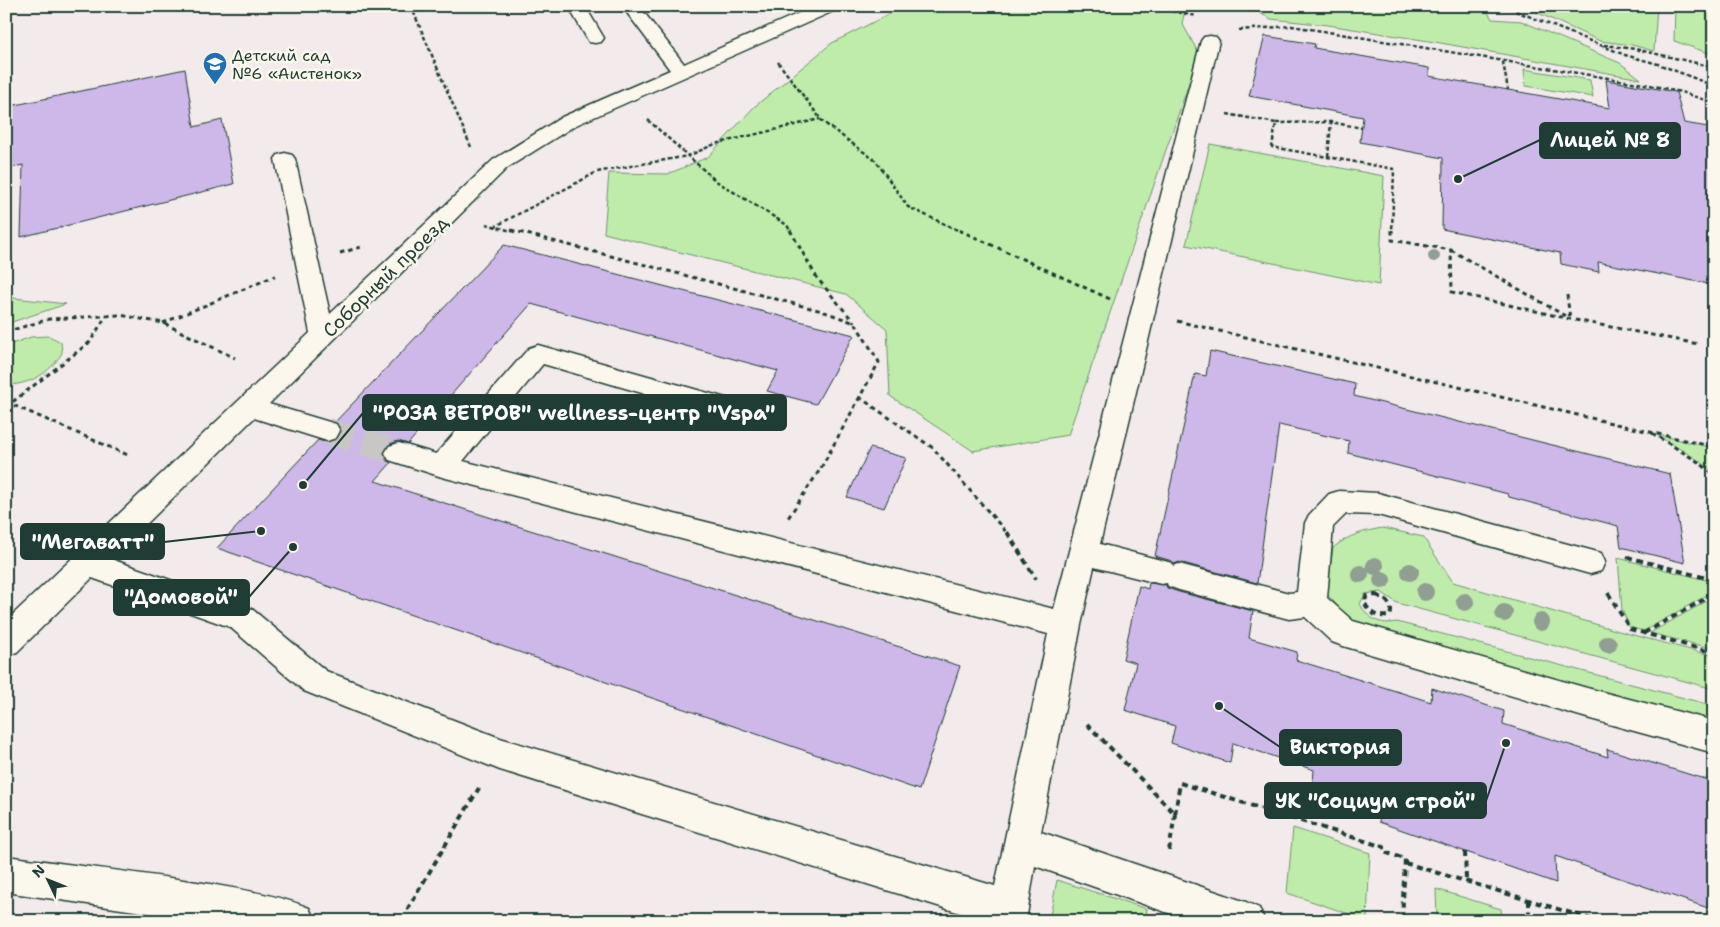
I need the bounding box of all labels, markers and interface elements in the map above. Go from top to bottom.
place label: Детский сад №6 «Аистенок» [232,45,362,84]
school or university icon: Детский сад №6 «Аистенок» [202,51,228,85]
callout: Лицей № 8 [1540,123,1680,158]
text: Лицей № 8 [1550,127,1670,153]
street label: Соборный проезд [317,210,454,343]
callout: "РОЗА ВЕТРОВ" wellness-центр "Vspa" [363,395,786,430]
text: "РОЗА ВЕТРОВ" wellness-центр "Vspa" [373,400,775,426]
callout: "Мегаватт" [21,524,164,559]
text: "Мегаватт" [32,529,154,555]
callout: "Домовой" [114,580,249,615]
text: "Домовой" [124,584,238,610]
callout: Виктория [1280,730,1401,765]
text: Виктория [1290,734,1390,760]
callout: УК "Социум строй" [1265,783,1486,818]
text: УК "Социум строй" [1275,788,1475,814]
north arrow [22,854,72,904]
text: N [28,861,49,881]

